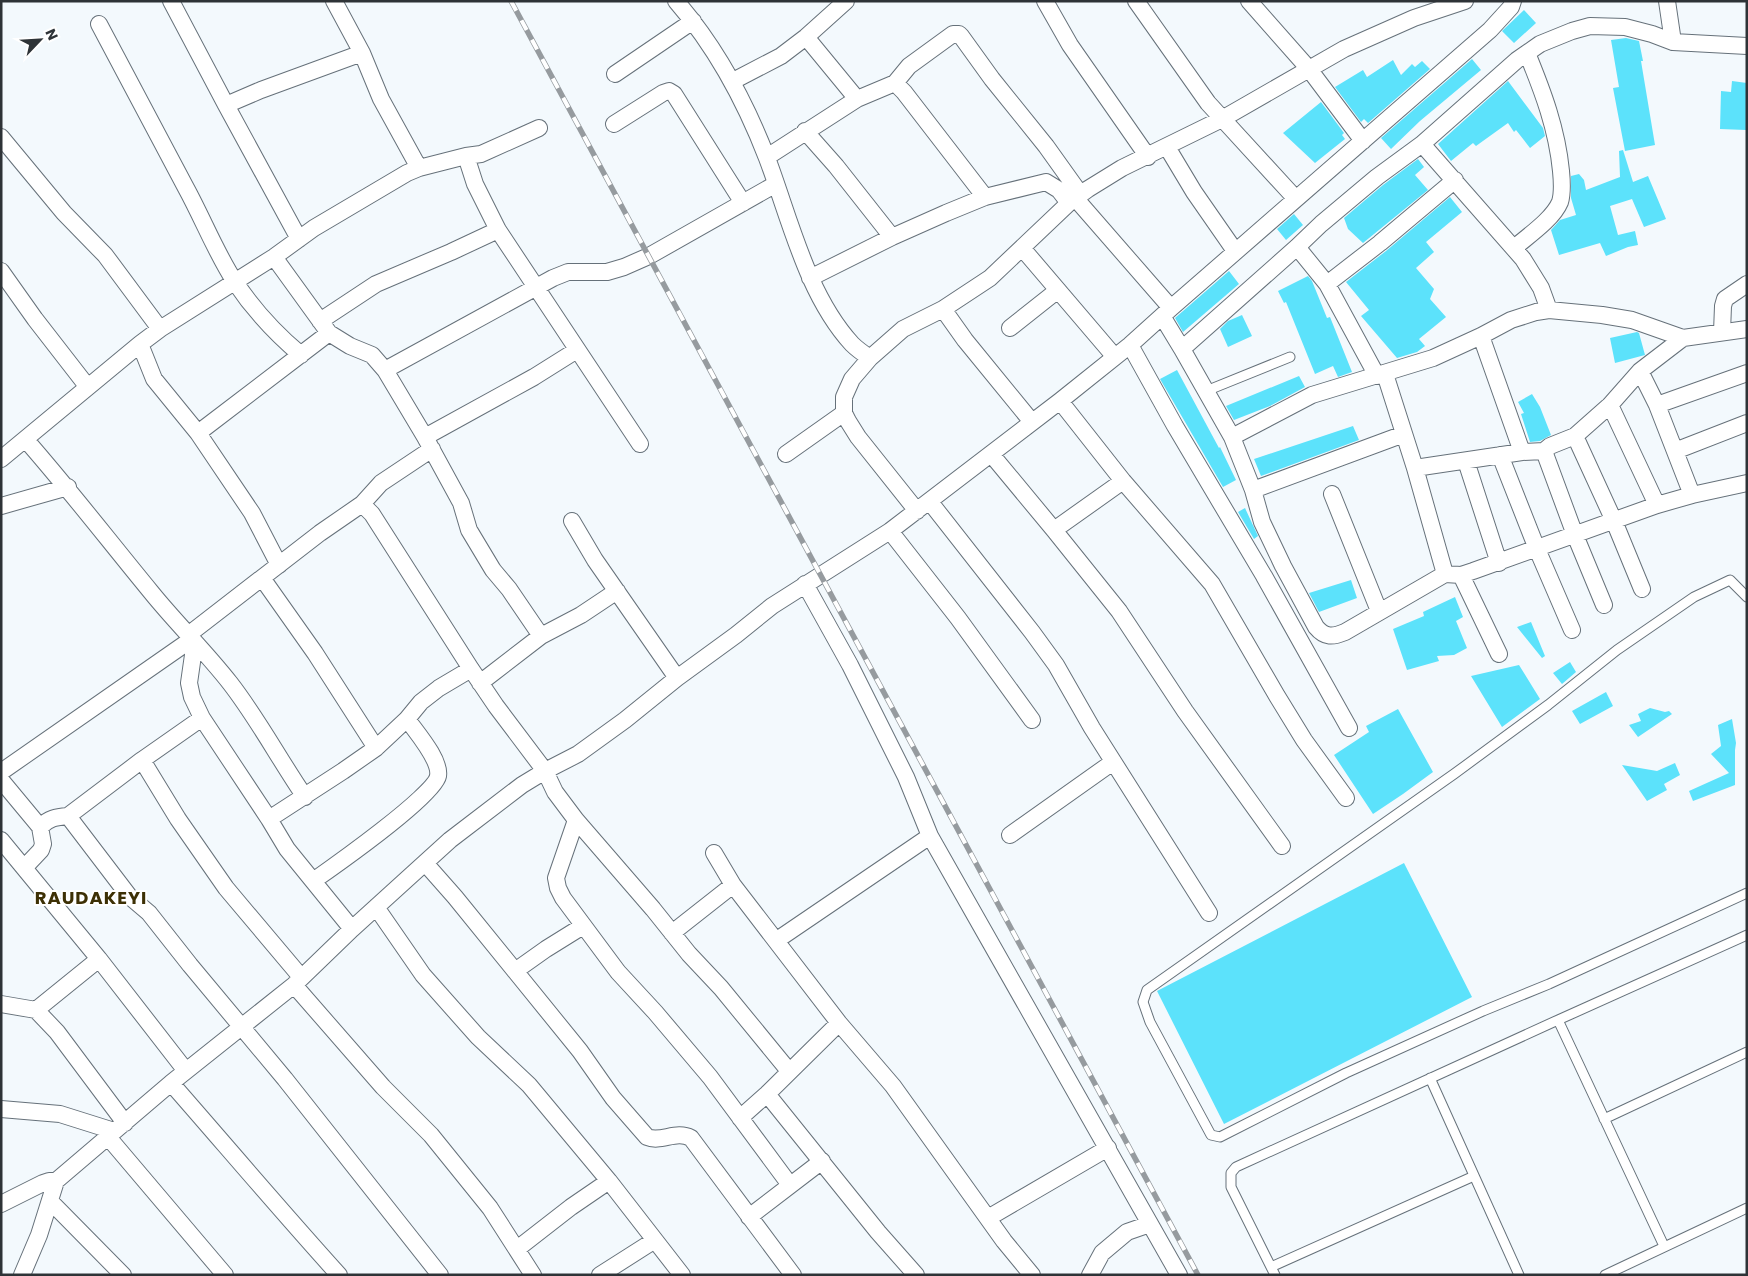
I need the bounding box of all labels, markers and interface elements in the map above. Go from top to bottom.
north arrow [15,15,65,65]
text: N [40,26,63,44]
district label: RAUDAKEYI [35,885,147,910]

